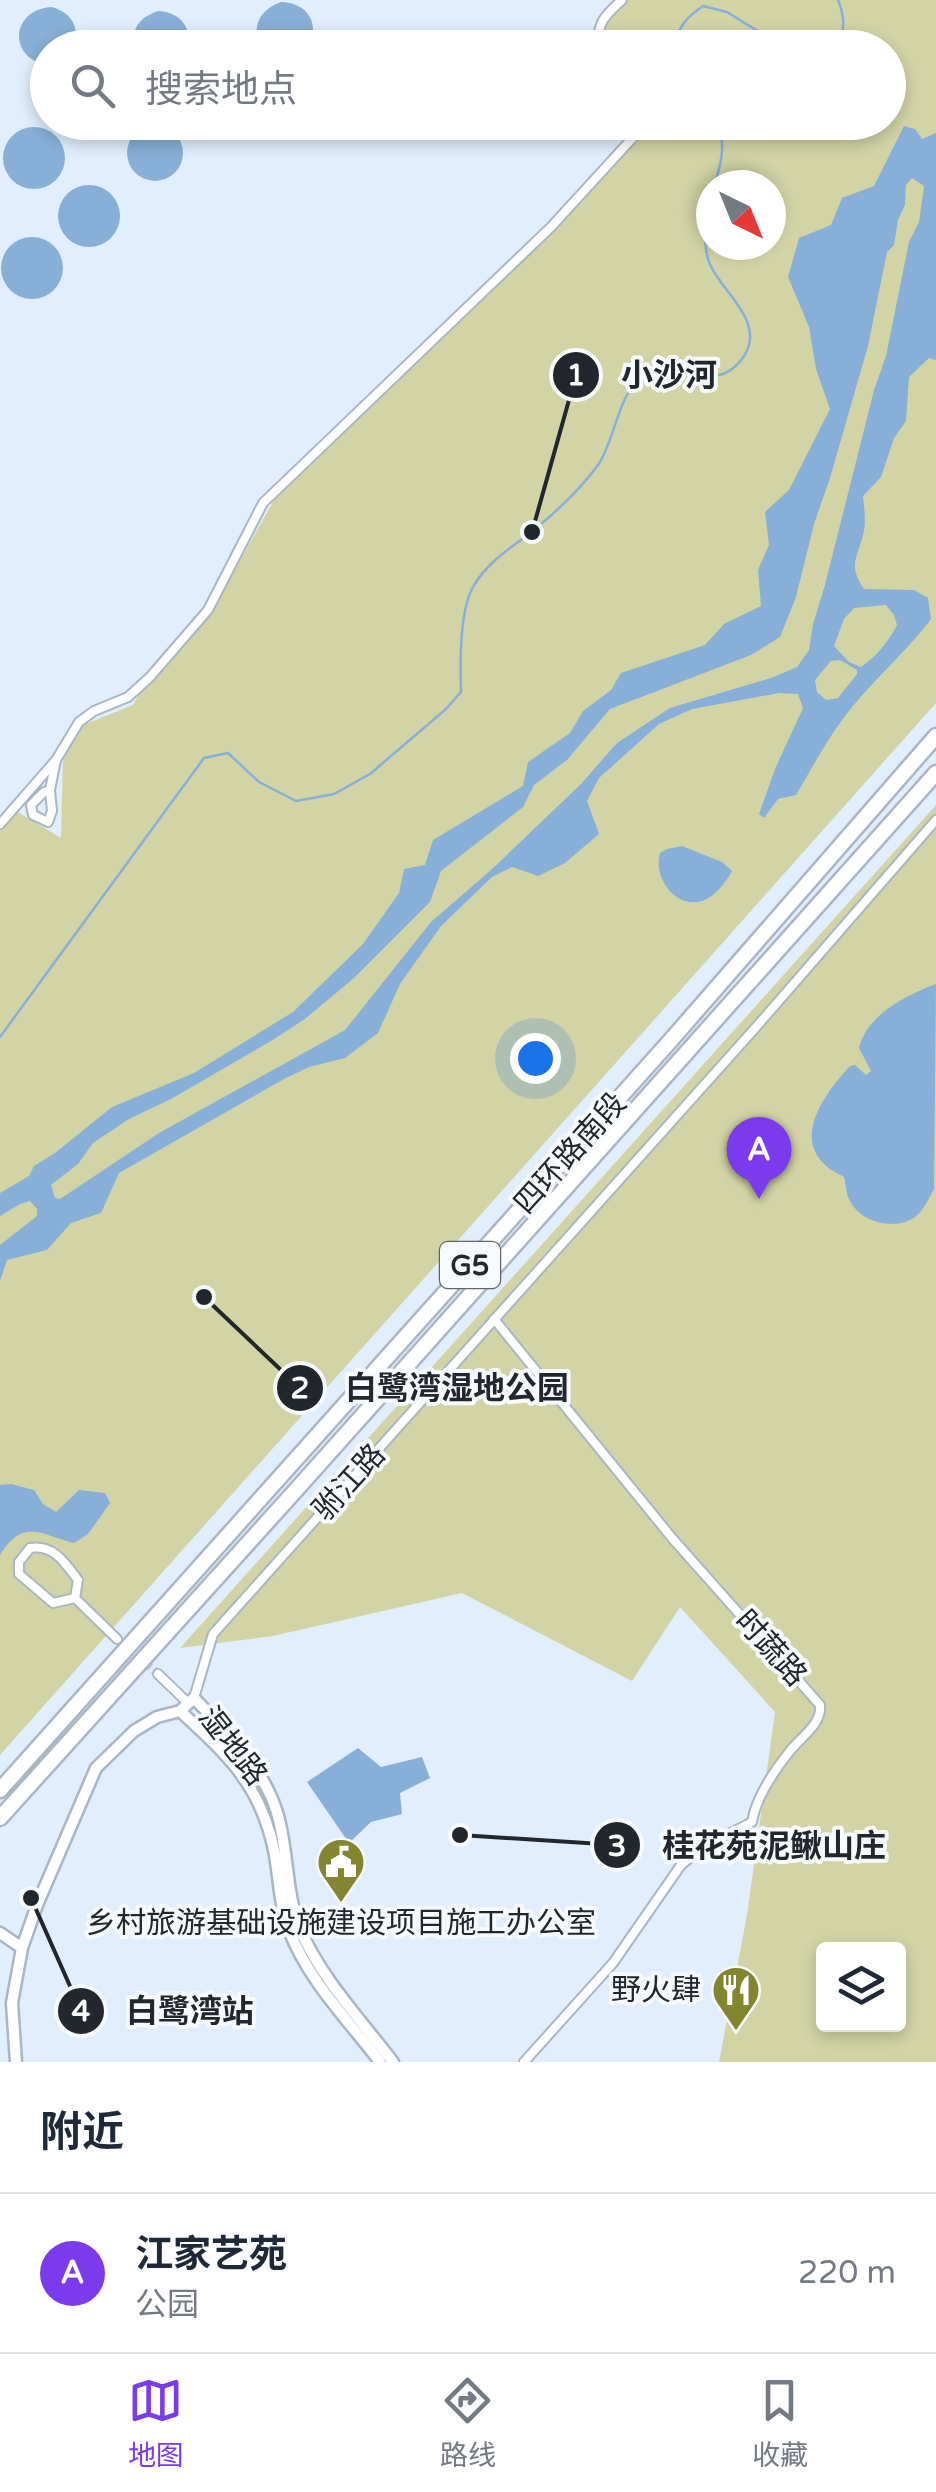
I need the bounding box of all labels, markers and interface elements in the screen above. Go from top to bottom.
search box [30,30,906,140]
icon: search [65,58,120,113]
text: 搜索地点 [145,67,297,113]
north arrow [696,170,786,260]
callout: 小沙河 [551,344,737,406]
text: 1 [567,357,585,394]
text: 小沙河 [621,357,717,395]
your location [510,1033,561,1084]
street label: 四环路南段 [506,1085,634,1221]
pin: A [726,1116,792,1199]
road number: G5 [440,1242,500,1288]
callout: 白鹭湾湿地公园 [275,1357,589,1419]
text: 2 [291,1370,309,1407]
text: 白鹭湾湿地公园 [345,1370,569,1408]
street label: 驸江路 [306,1437,393,1528]
street label: 时蔬路 [727,1603,814,1694]
street label: 湿地路 [190,1699,275,1793]
callout: 桂花苑泥鳅山庄 [592,1814,906,1876]
text: 3 [608,1828,626,1865]
text: 桂花苑泥鳅山庄 [662,1828,886,1866]
public building icon: 乡村旅游基础设施建设项目施工办公室 [315,1836,367,1904]
place label: 乡村旅游基础设施建设项目施工办公室 [86,1905,596,1942]
map controls [816,1942,906,2032]
button: layers [816,1942,906,2032]
restaurant icon: 野火肆 [710,1964,762,2032]
place label: 野火肆 [611,1972,701,2009]
callout: 白鹭湾站 [56,1980,274,2042]
text: 4 [72,1993,91,2030]
text: 白鹭湾站 [126,1993,254,2031]
text: 附近 [40,2107,124,2158]
text: 江家艺苑 [135,2232,287,2278]
text: A [61,2254,84,2292]
text: 220 m [798,2254,896,2292]
text: 公园 [135,2286,199,2324]
tab: 地图 [128,2373,184,2473]
tab: 路线 [440,2373,496,2473]
tab: 收藏 [752,2373,808,2473]

